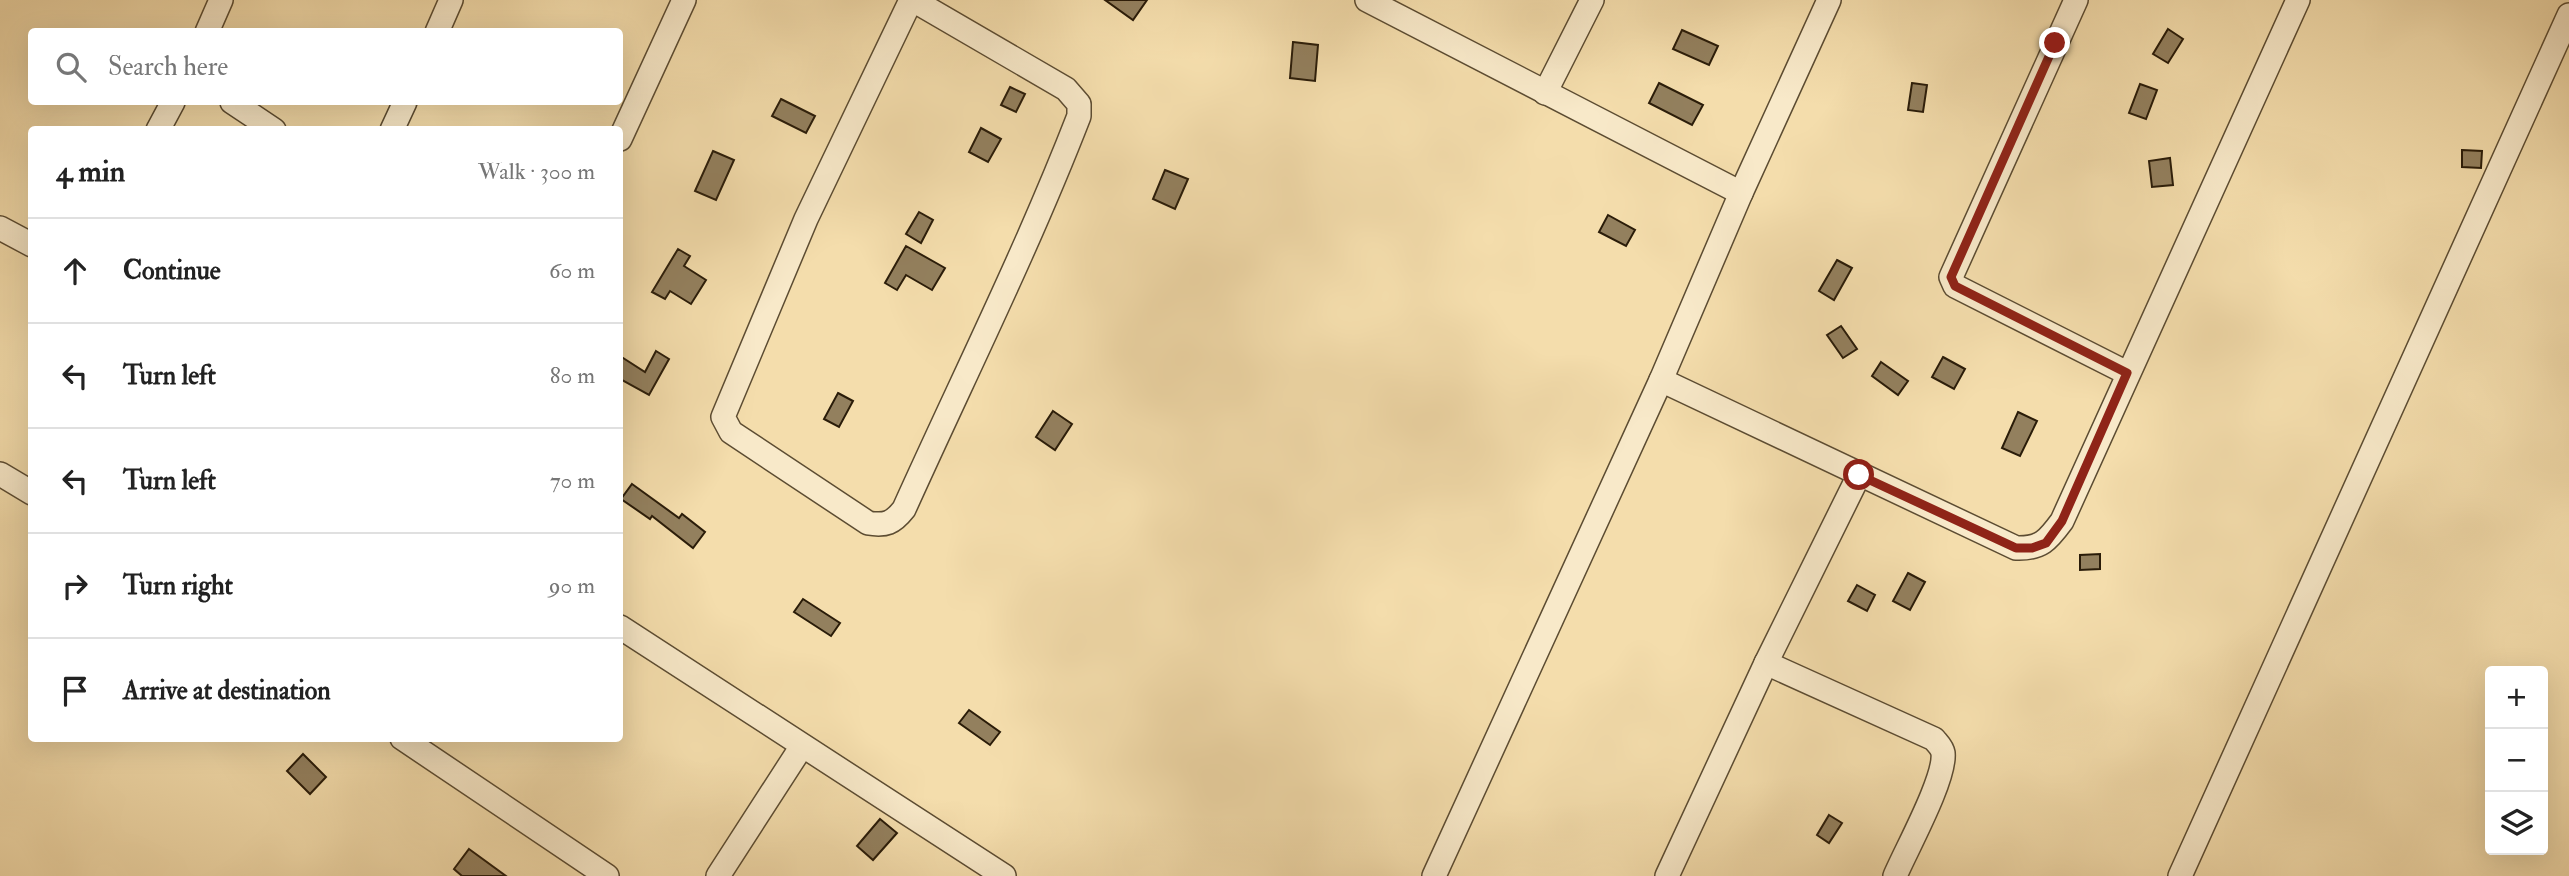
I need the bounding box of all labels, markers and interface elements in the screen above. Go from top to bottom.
route end [2039,27,2070,58]
search box [28,28,623,105]
icon: search [52,48,90,86]
text: Search here [108,51,228,83]
text: 4 min [56,153,125,190]
text: Walk · 300 m [478,157,595,186]
icon: ahead [56,252,94,290]
text: Continue [123,255,221,287]
text: 60 m [549,256,595,285]
icon: left [56,357,94,395]
text: Turn left [123,360,216,392]
text: 80 m [550,361,595,390]
route start [1843,459,1874,490]
icon: left [56,462,94,500]
text: Turn left [123,465,216,497]
text: 70 m [550,466,595,495]
icon: right [56,567,94,605]
text: Turn right [123,570,233,602]
text: 90 m [549,571,595,600]
map controls [2485,666,2548,855]
button: + [2485,666,2548,729]
icon: arrive [56,672,94,710]
text: Arrive at destination [123,675,331,707]
button: − [2485,729,2548,792]
button: layers [2485,792,2548,855]

